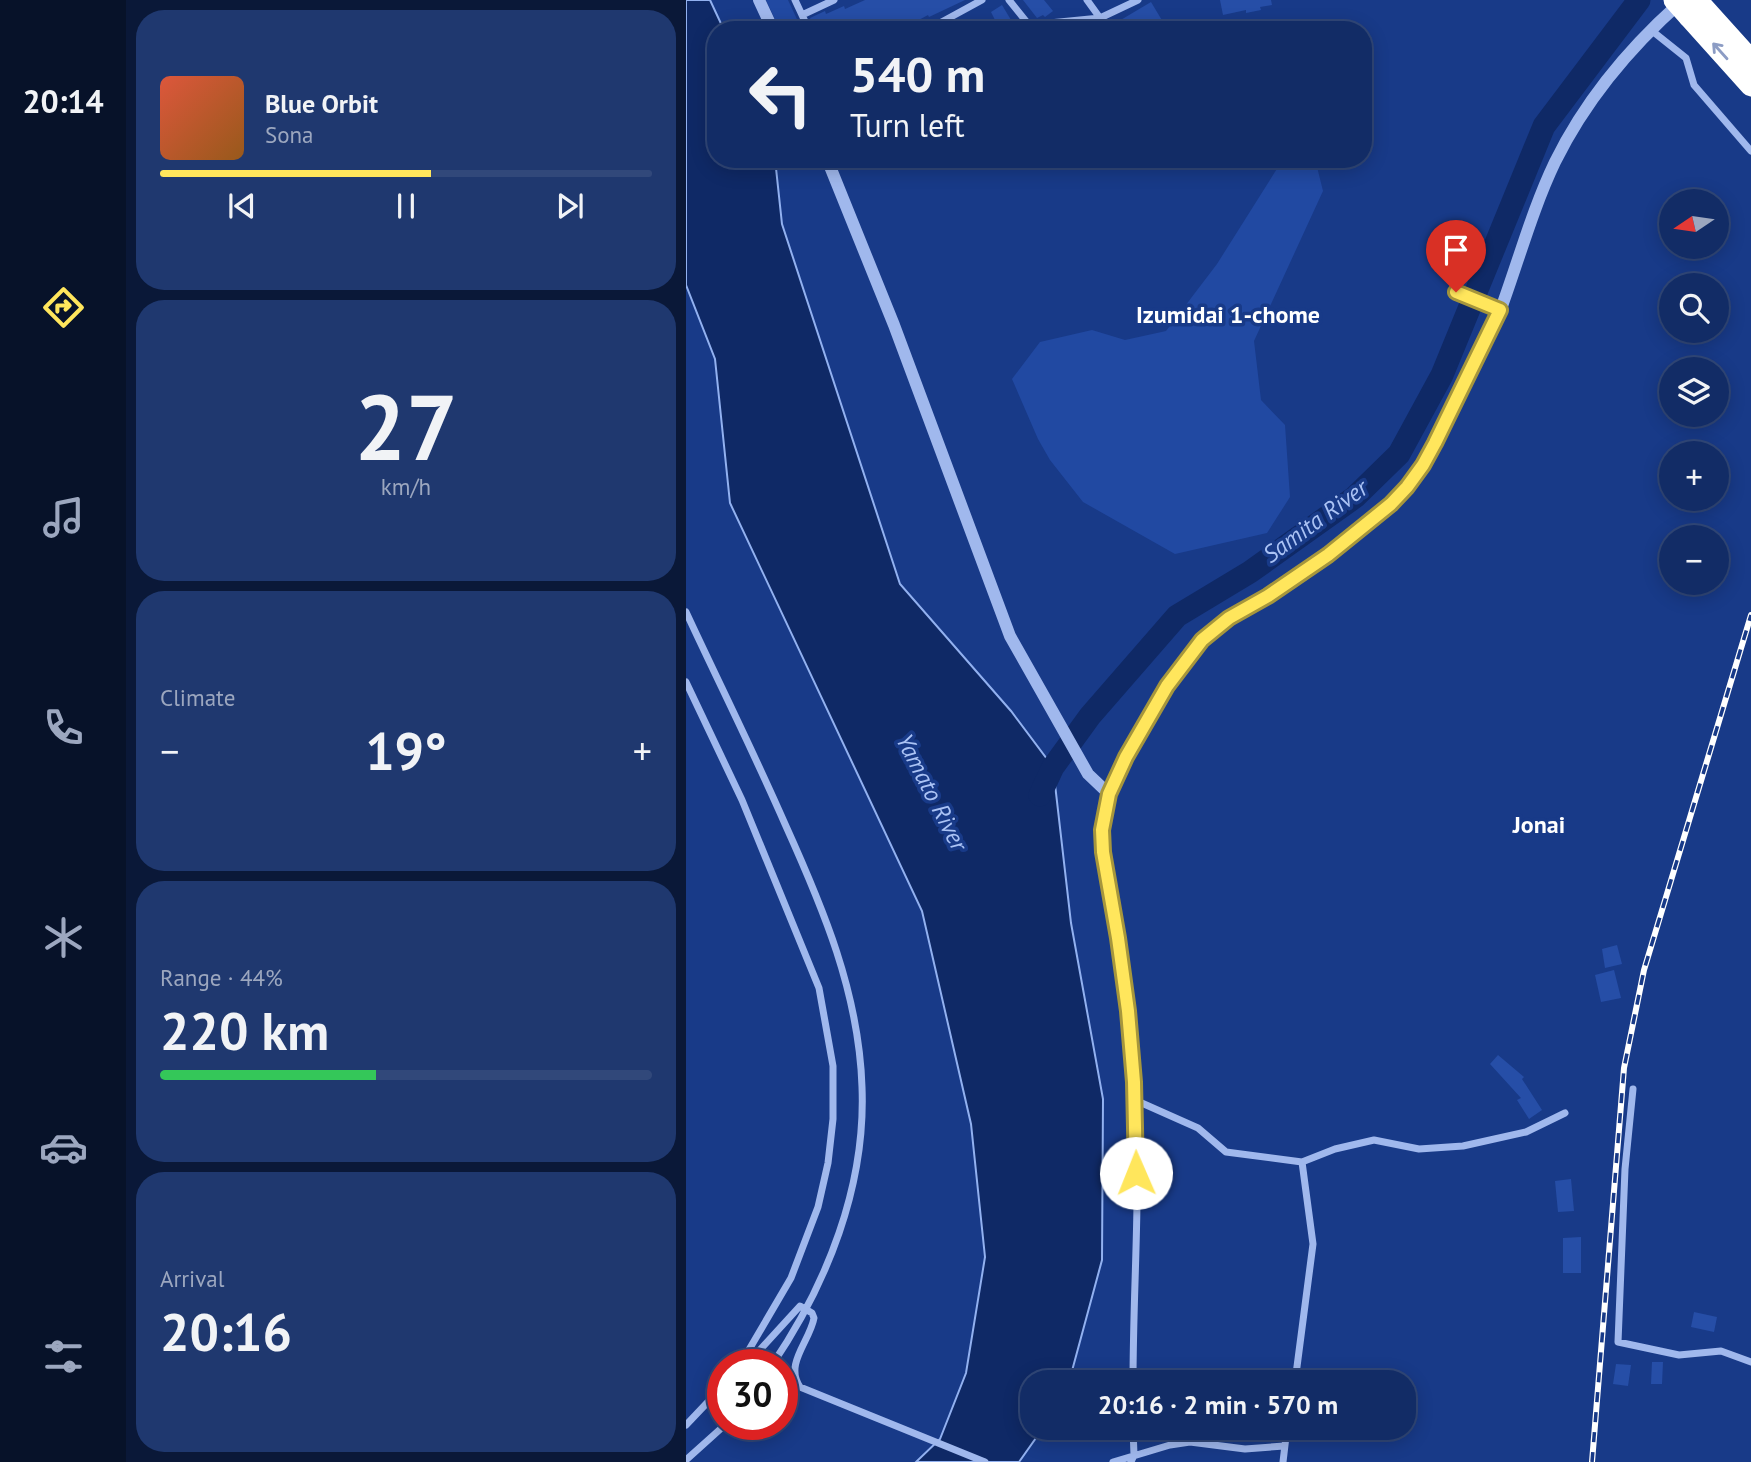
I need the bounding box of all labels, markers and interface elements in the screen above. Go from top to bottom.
text: 540 m [850,42,985,106]
one-way arrow [1712,42,1728,60]
icon: left [735,49,826,140]
text: 20:14 [22,80,104,122]
text: Blue Orbit [265,87,378,120]
text: Turn left [850,104,965,146]
text: Sona [265,120,314,149]
icon: previous [223,187,261,225]
icon: pause [387,187,425,225]
icon: next [551,187,589,225]
north arrow [1659,189,1729,259]
map controls [1659,189,1729,595]
pin [1426,220,1486,292]
icon: arrive [1437,231,1475,269]
button: search [1659,273,1729,343]
icon: directions [39,283,88,332]
district label: Izumidai 1-chome [1136,299,1320,330]
button: layers [1659,357,1729,427]
text: 27 [354,367,458,485]
button: + [1659,441,1729,511]
water label: Samita River [1256,471,1375,570]
text: km/h [381,472,431,501]
icon: music [39,493,88,542]
button: − [1659,525,1729,595]
text: Climate [160,683,235,712]
icon: phone [39,703,88,752]
text: 19° [365,717,447,784]
text: − [160,726,179,775]
text: + [633,726,652,775]
water label: Yamato River [889,728,976,858]
district label: Jonai [1512,809,1565,840]
icon: climate [39,913,88,962]
text: Range · 44% [160,963,283,992]
text: 220 km [160,997,329,1064]
icon: car [39,1123,88,1172]
position arrow [1099,1136,1173,1210]
text: Arrival [160,1264,224,1293]
text: 20:16 [160,1298,292,1365]
icon: filters [39,1332,88,1381]
speed limit sign: 30 [707,1349,798,1440]
text: 20:16 · 2 min · 570 m [1098,1388,1338,1421]

